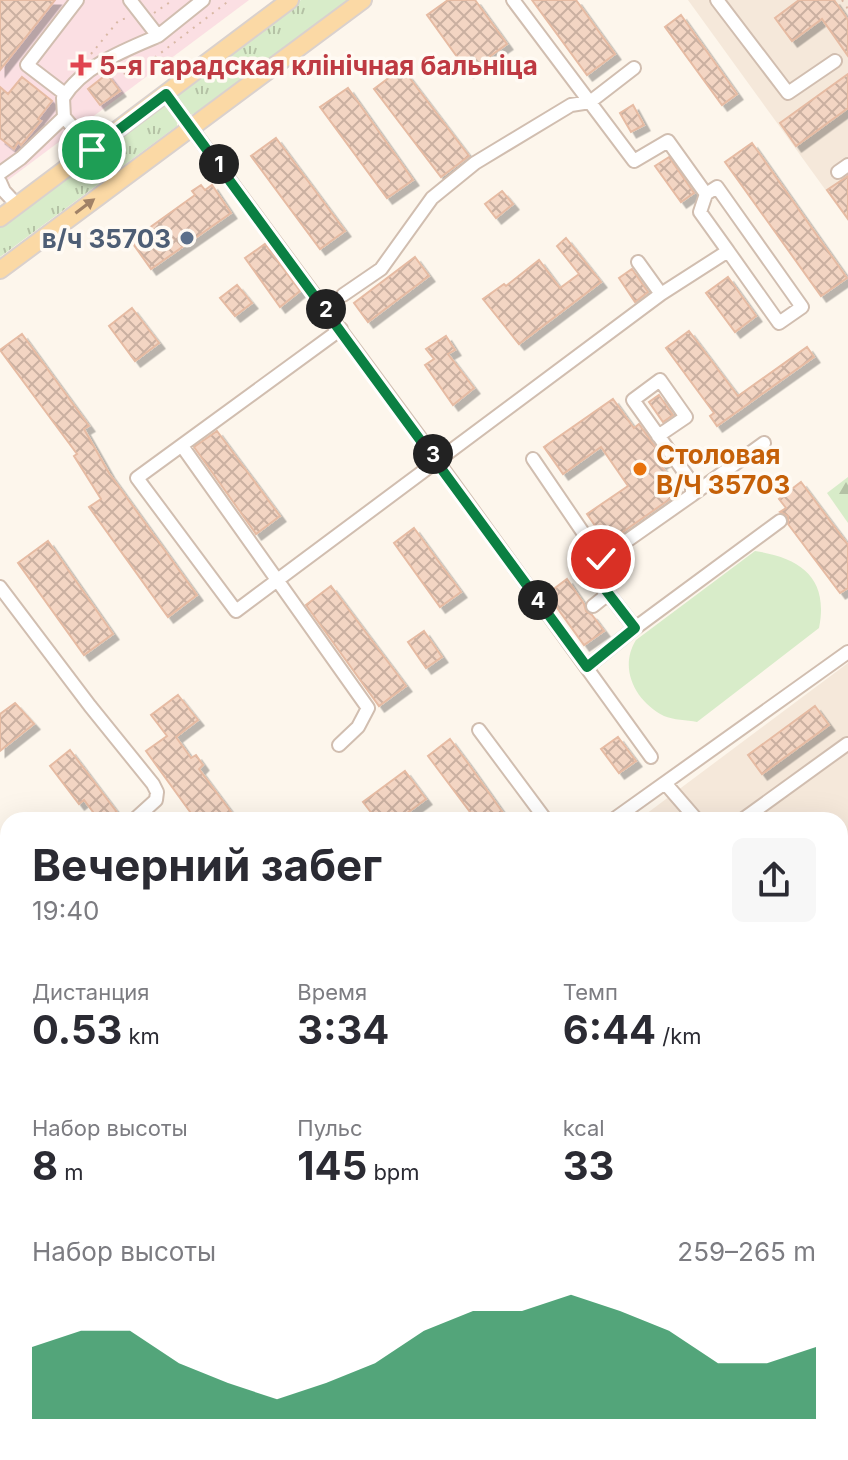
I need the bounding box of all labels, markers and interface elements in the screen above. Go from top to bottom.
place label: 5-я гарадская клінічная бальніца [99,50,538,81]
marker: 5-я гарадская клінічная бальніца [70,54,92,76]
pin [58,116,126,184]
icon: arrive [70,128,114,172]
pin: 1 [199,144,239,184]
text: 1 [214,151,224,177]
one-way arrow [75,199,95,215]
place label: в/ч 35703 [42,223,171,254]
marker: в/ч 35703 [178,229,196,247]
pin: 2 [306,289,346,329]
text: 2 [319,296,333,322]
pin: 3 [413,434,453,474]
place label: Столовая В/Ч 35703 [656,439,790,500]
text: 3 [426,441,440,467]
marker: Столовая В/Ч 35703 [631,460,649,478]
pin [567,525,635,593]
icon: check [579,537,623,581]
pin: 4 [518,580,558,620]
text: 4 [531,587,545,613]
text: Вечерний забег [32,838,382,892]
button: share [732,838,816,922]
text: 19:40 [32,895,99,926]
text: Дистанция [32,979,150,1005]
text: Время [297,979,367,1005]
text: Темп [563,979,618,1005]
text: 0.53 [32,1005,122,1054]
text: 3:34 [297,1005,389,1054]
text: 6:44 [563,1005,656,1054]
text: km [122,1023,160,1049]
text: /km [656,1023,702,1049]
text: Набор высоты [32,1115,188,1141]
text: Пульс [297,1115,363,1141]
text: kcal [563,1115,605,1141]
text: 8 [32,1141,58,1190]
text: 145 [297,1141,367,1190]
text: 33 [563,1141,614,1190]
text: m [58,1159,84,1185]
text: bpm [367,1159,420,1185]
text: Набор высоты [32,1236,216,1267]
text: 259–265 m [677,1236,816,1267]

